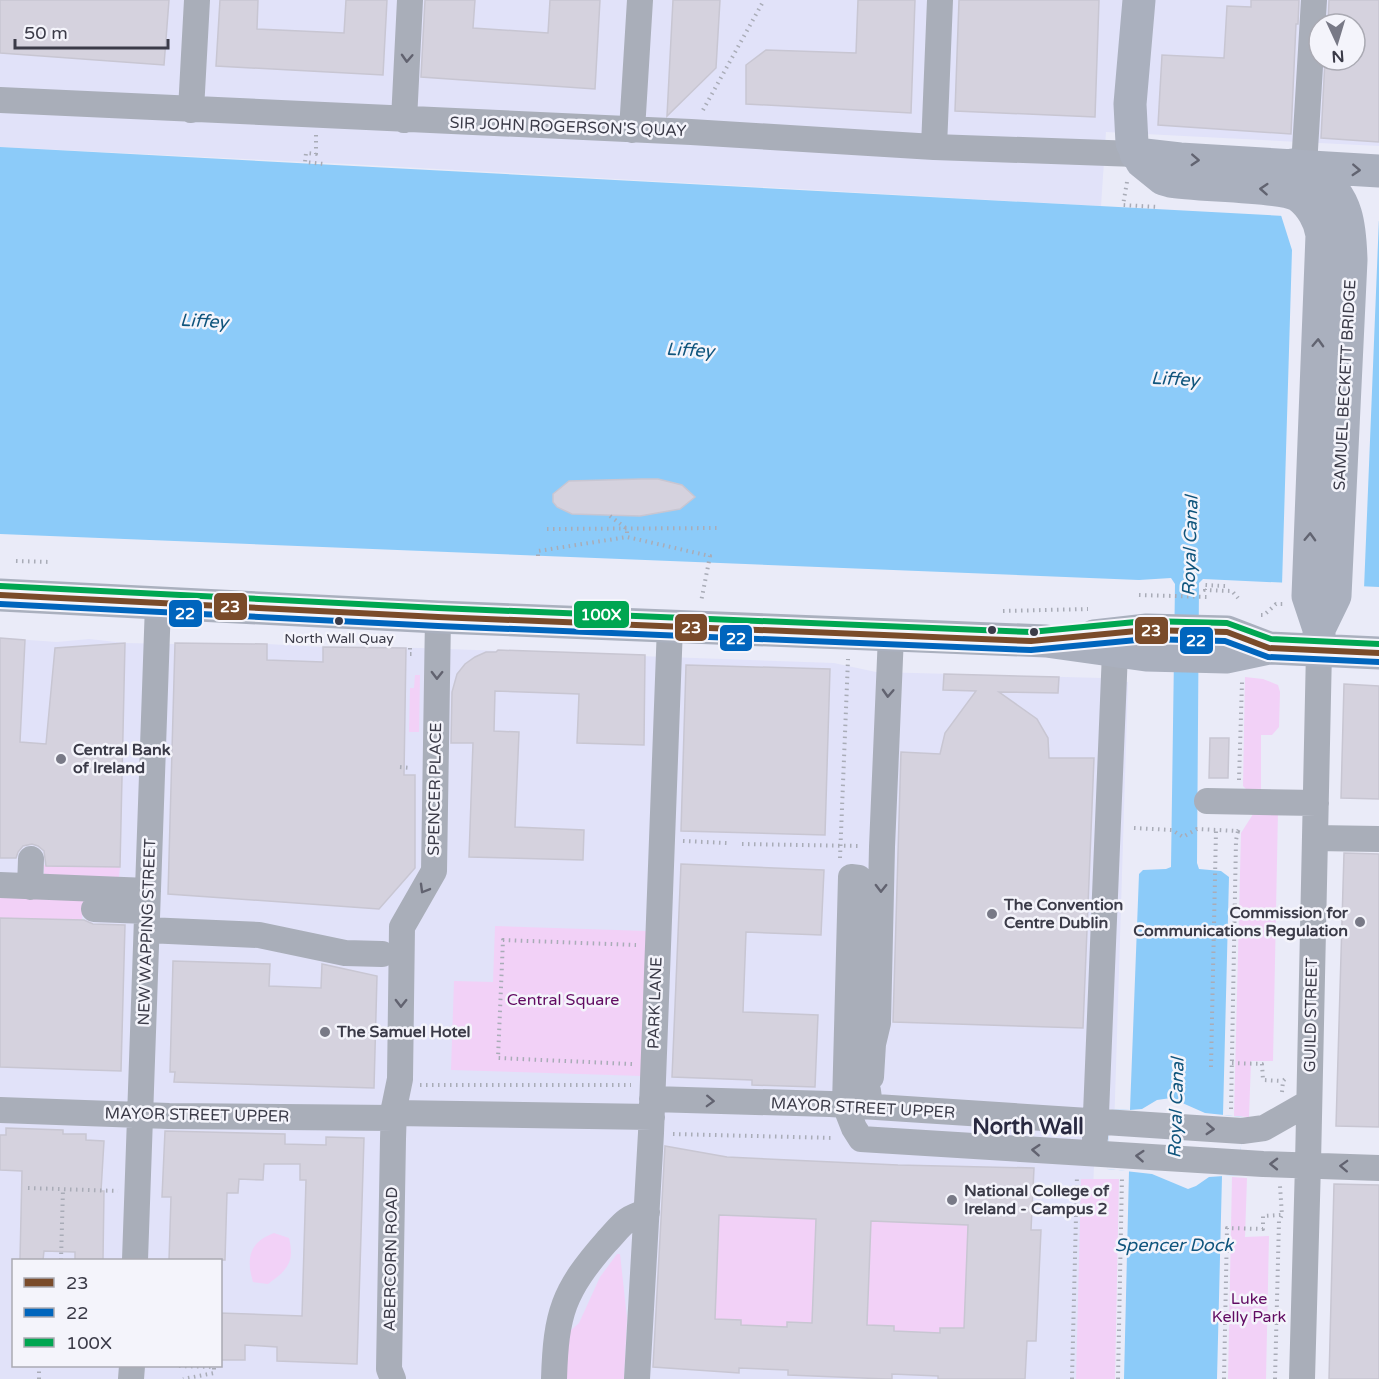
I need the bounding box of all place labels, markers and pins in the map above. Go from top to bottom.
marker: North Wall Quay [333,615,345,627]
unlabelled marker [986,624,998,636]
unlabelled marker [1028,626,1040,638]
place label: North Wall Quay [284,630,394,647]
place label: Central Bank of Ireland [73,740,171,778]
marker: Central Bank of Ireland [54,752,68,766]
place label: The Convention Centre Dublin [1003,895,1123,933]
place label: Commission for Communications Regulation [1133,903,1349,941]
marker: The Convention Centre Dublin [985,907,999,921]
marker: Commission for Communications Regulation [1353,915,1367,929]
place label: The Samuel Hotel [336,1022,471,1042]
marker: The Samuel Hotel [318,1025,332,1039]
place label: National College of Ireland - Campus 2 [964,1181,1110,1219]
marker: National College of Ireland - Campus 2 [945,1193,959,1207]

